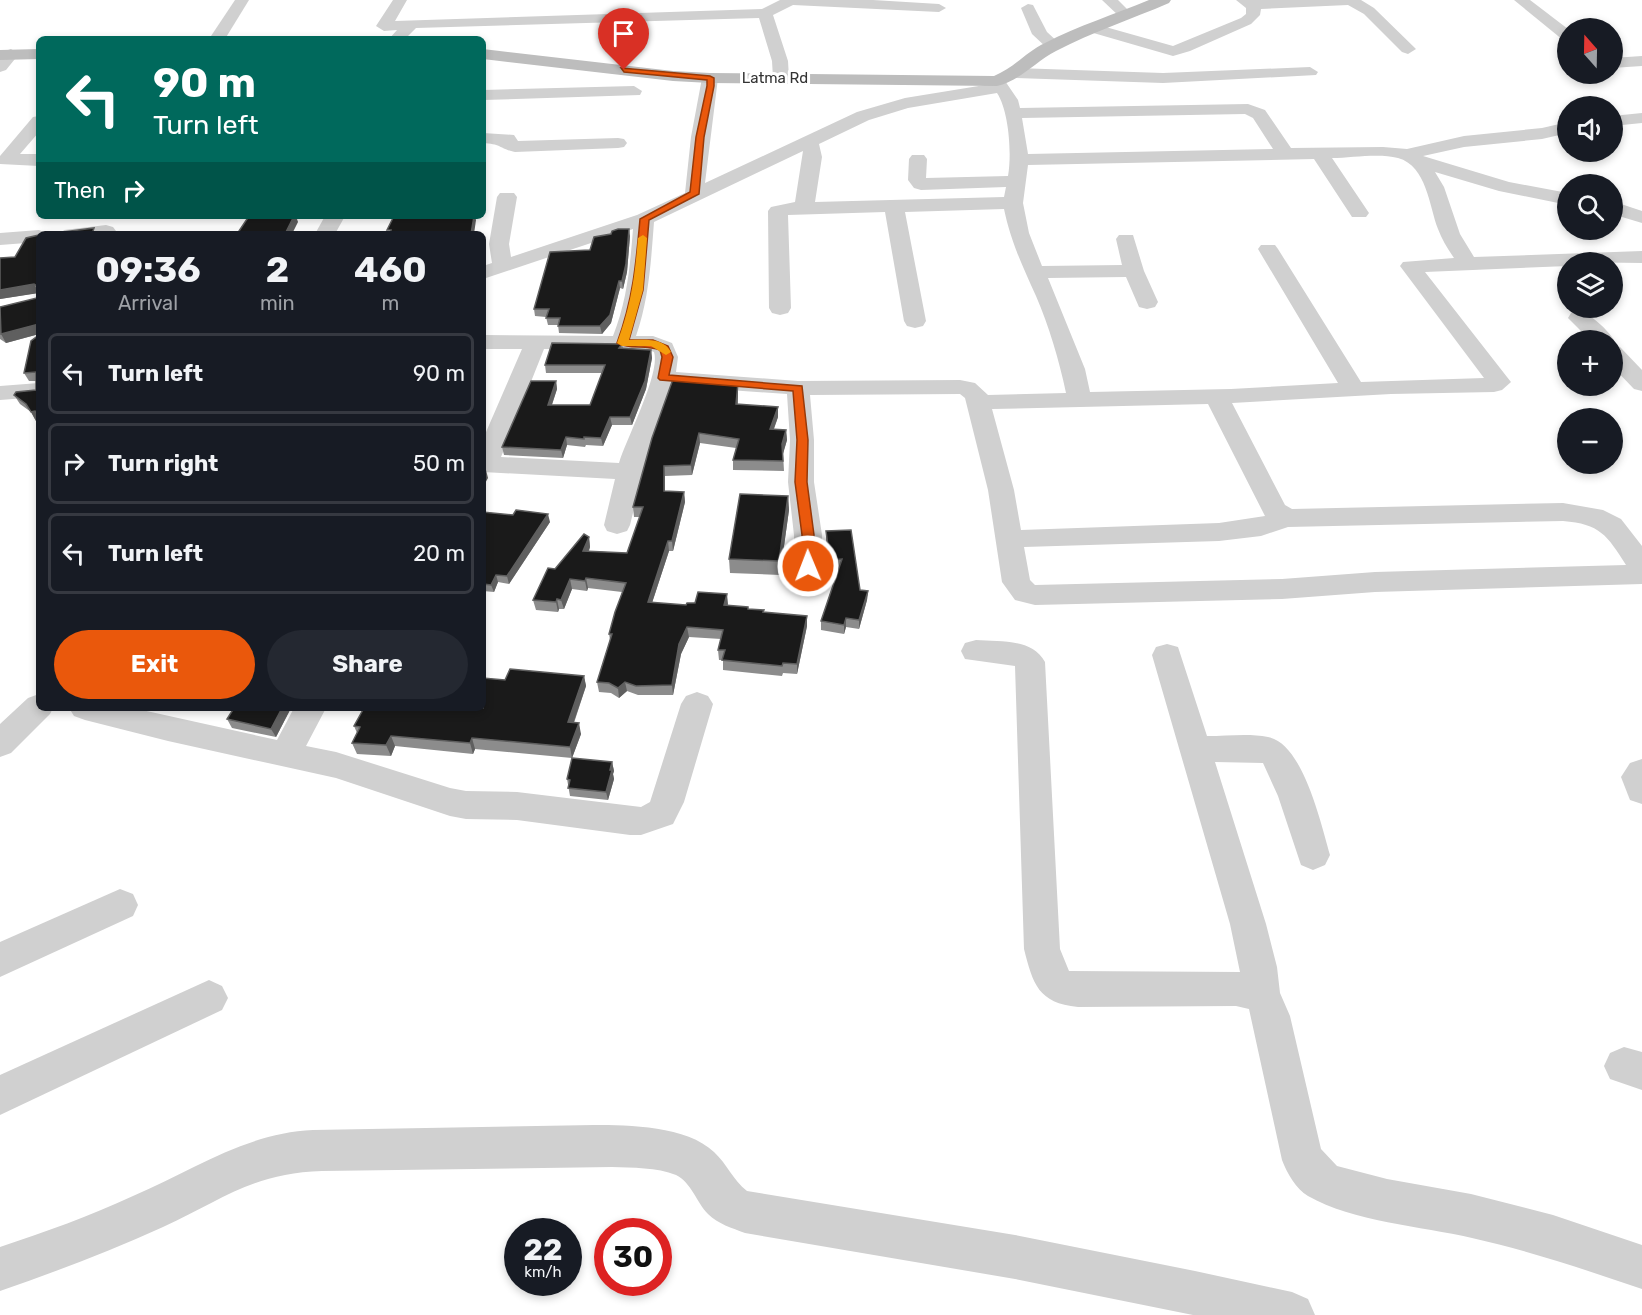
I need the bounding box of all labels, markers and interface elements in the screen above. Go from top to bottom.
pin [598,8,649,70]
icon: arrive [607,17,640,50]
north arrow [1557,18,1623,84]
map controls [1557,18,1623,474]
text: 90 m [153,58,256,108]
icon: left [54,60,132,138]
street label: Latma Rd [742,69,808,87]
button: sound [1557,96,1623,162]
text: Turn left [153,109,258,141]
icon: right [117,174,150,207]
button: search [1557,174,1623,240]
text: Then [54,177,105,204]
text: 09:36 [95,248,201,291]
text: 2 [266,248,289,291]
text: 460 [354,248,427,291]
button: layers [1557,252,1623,318]
text: Arrival [118,291,178,315]
text: min [260,291,295,315]
text: m [381,291,399,315]
button: + [1557,330,1623,396]
icon: left [57,357,90,390]
text: Turn left [108,360,203,387]
text: 90 m [413,360,465,387]
button: − [1557,408,1623,474]
icon: right [57,447,90,480]
text: Turn right [108,450,218,477]
text: 50 m [413,450,465,477]
position arrow [776,534,840,598]
icon: left [57,537,90,570]
text: Turn left [108,540,203,567]
text: 20 m [413,540,465,567]
button: Exit [54,630,255,699]
button: Share [267,630,468,699]
speed limit sign: 30 [594,1218,672,1296]
text: 22 [524,1232,563,1268]
text: km/h [524,1263,562,1281]

